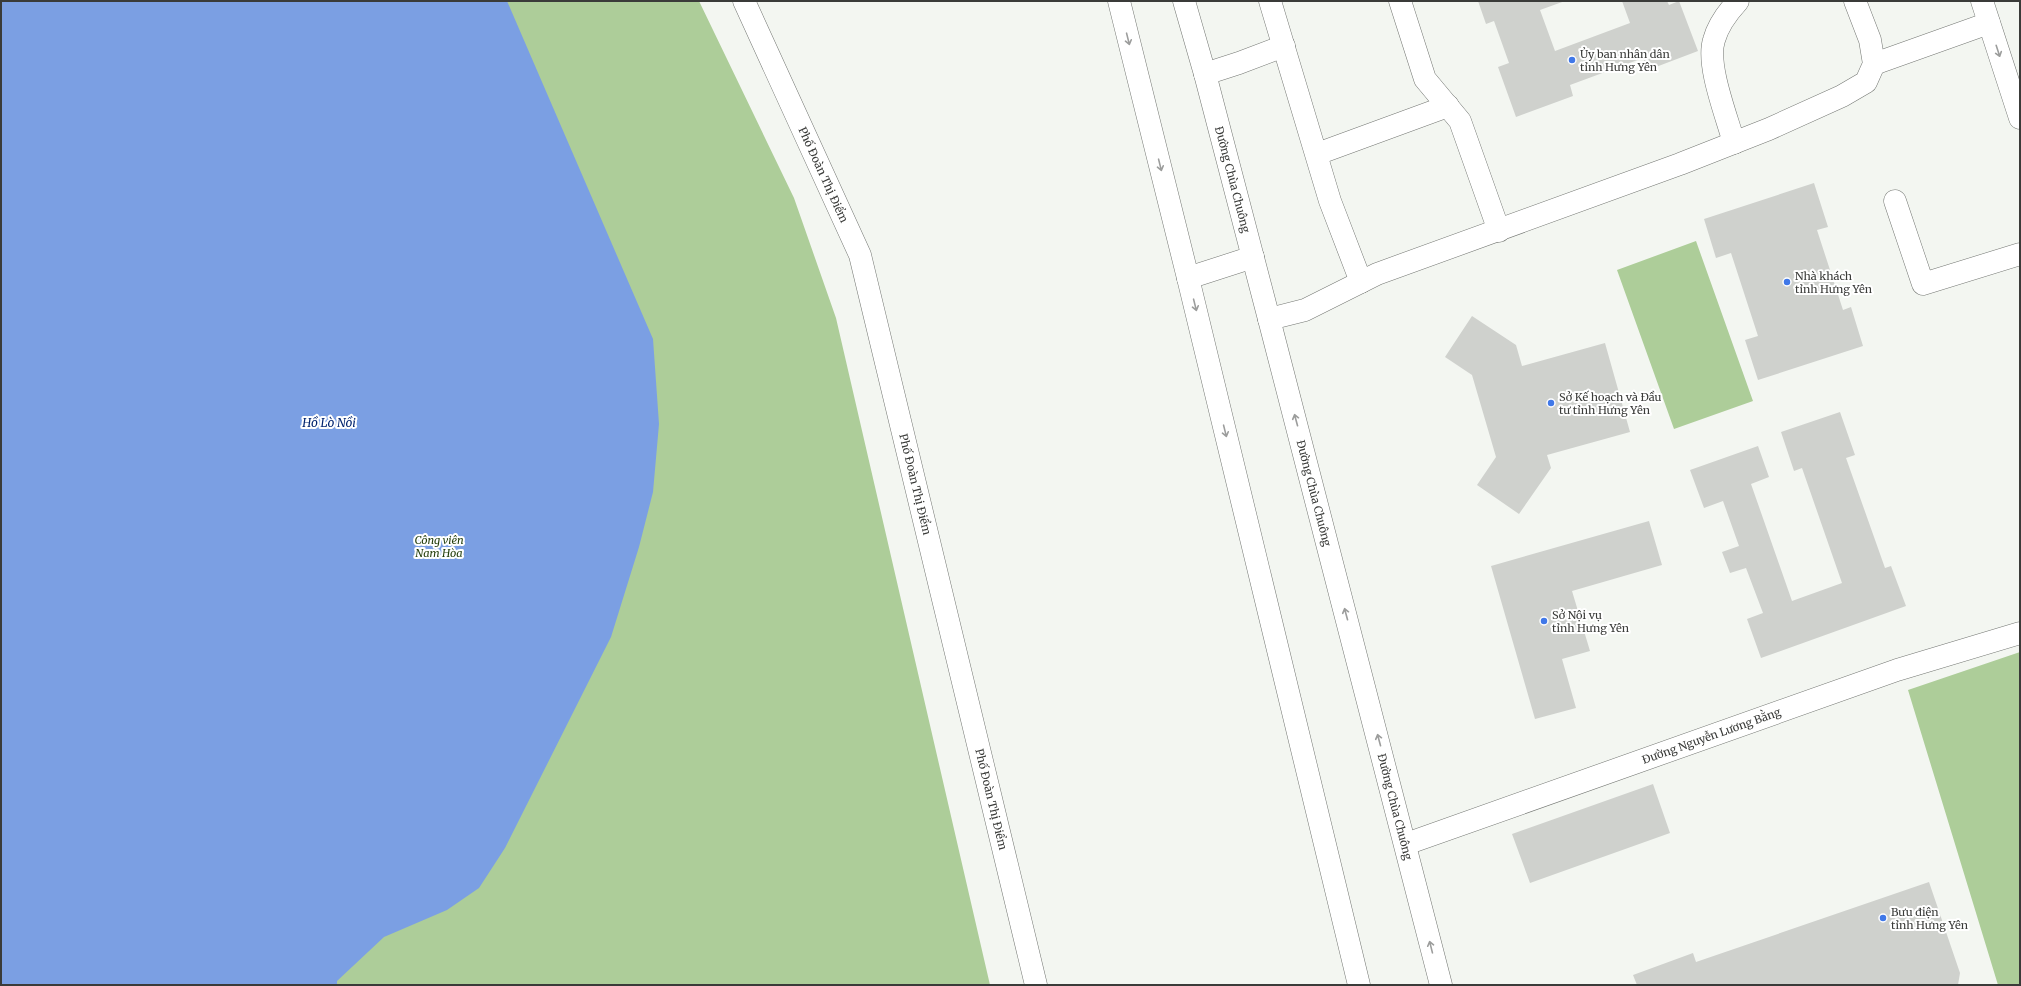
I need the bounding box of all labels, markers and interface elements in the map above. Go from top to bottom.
one-way arrow [1125,32,1133,45]
one-way arrow [1995,45,2003,57]
place label: Ủy ban nhân dân tỉnh Hưng Yên [1580,47,1670,74]
marker: Ủy ban nhân dân tỉnh Hưng Yên [1567,55,1577,65]
street label: Phố Đoàn Thị Điểm [795,125,851,225]
street label: Đường Chùa Chuông [1212,125,1253,234]
one-way arrow [1157,158,1164,171]
place label: Nhà khách tỉnh Hưng Yên [1795,269,1873,296]
marker: Nhà khách tỉnh Hưng Yên [1782,277,1792,287]
one-way arrow [1191,298,1199,311]
place label: Sở Kế hoạch và Đầu tư tỉnh Hưng Yên [1559,390,1662,417]
marker: Sở Kế hoạch và Đầu tư tỉnh Hưng Yên [1546,398,1556,408]
one-way arrow [1291,414,1299,427]
water label: Hồ Lò Nồi [301,415,356,430]
one-way arrow [1222,424,1230,437]
street label: Phố Đoàn Thị Điểm [896,432,934,536]
street label: Đường Chùa Chuông [1294,438,1334,548]
park label: Công viên Nam Hòa [414,533,464,560]
one-way arrow [1342,608,1349,621]
place label: Sở Nội vụ tỉnh Hưng Yên [1552,608,1630,635]
marker: Sở Nội vụ tỉnh Hưng Yên [1539,616,1549,626]
street label: Đường Nguyễn Lương Bằng [1640,705,1783,767]
one-way arrow [1374,734,1382,747]
street label: Phố Đoàn Thị Điểm [972,747,1010,851]
street label: Đường Chùa Chuông [1375,752,1416,862]
place label: Bưu điện tỉnh Hưng Yên [1891,905,1969,932]
marker: Bưu điện tỉnh Hưng Yên [1878,913,1888,923]
one-way arrow [1427,941,1435,954]

